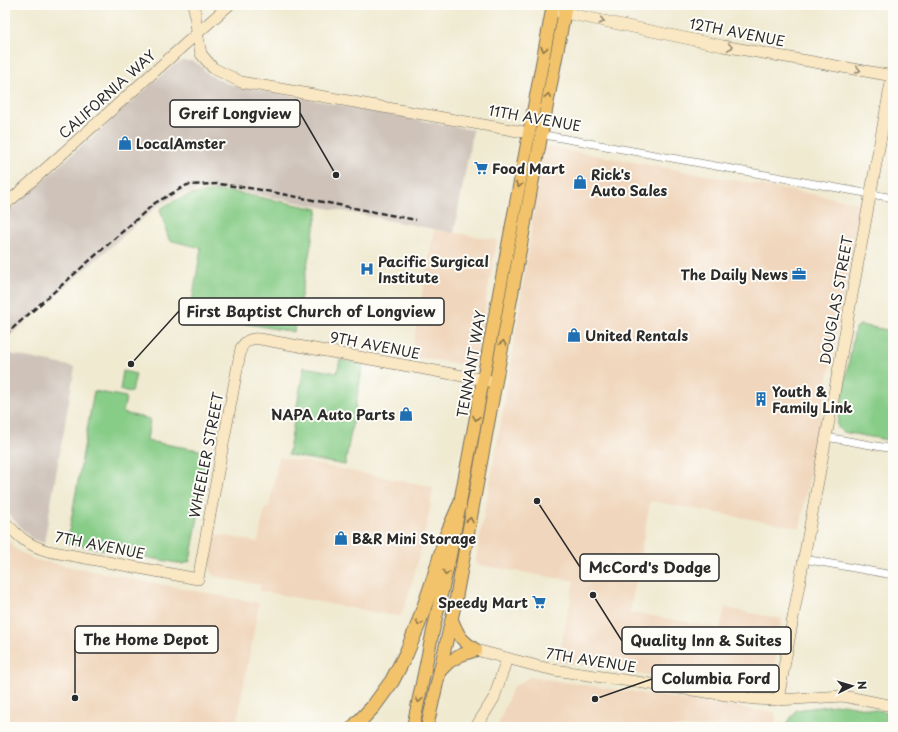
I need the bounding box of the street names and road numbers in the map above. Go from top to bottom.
street label: 12TH AVENUE [687,12,787,52]
street label: CALIFORNIA WAY [54,45,160,143]
street label: 11TH AVENUE [487,100,583,136]
street label: DOUGLAS STREET [814,233,858,366]
street label: TENNANT WAY [451,309,491,419]
street label: 9TH AVENUE [328,326,422,364]
street label: WHEELER STREET [184,390,229,520]
street label: 7TH AVENUE [53,526,147,564]
street label: 7TH AVENUE [544,643,638,678]

